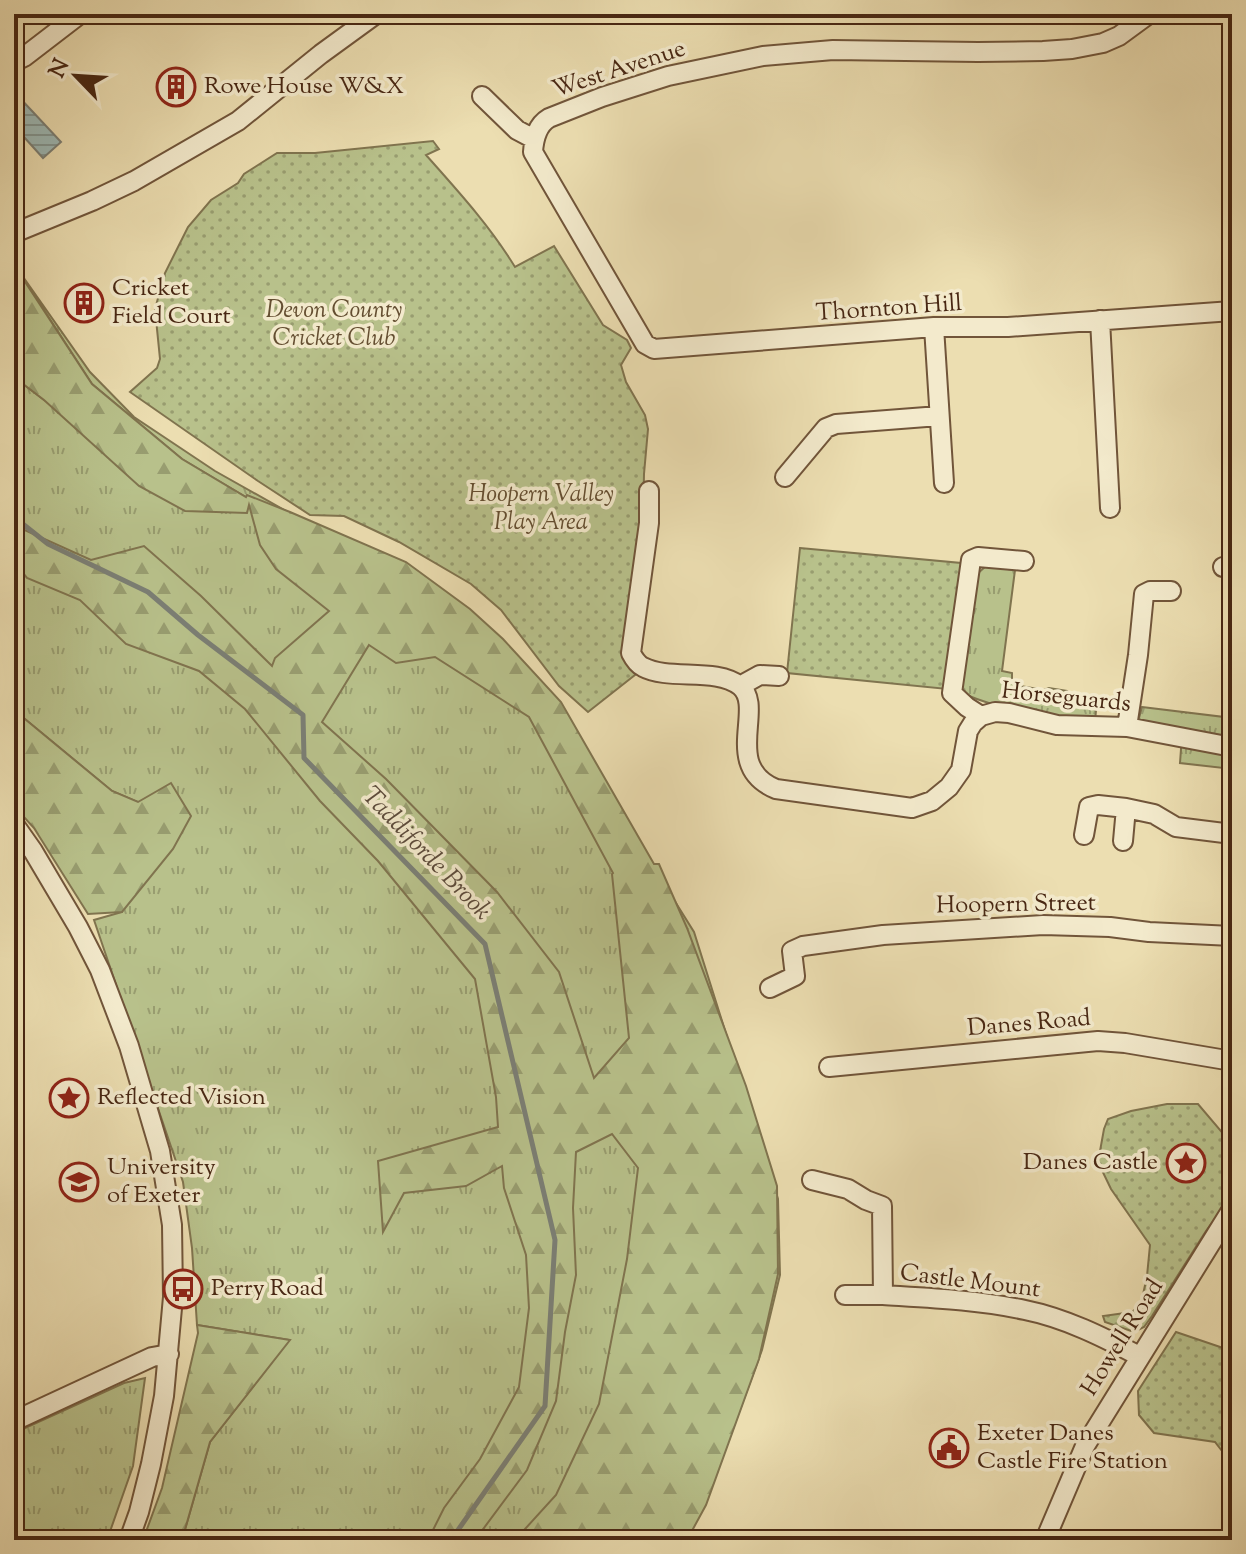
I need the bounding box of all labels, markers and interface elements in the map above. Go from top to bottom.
street label: West Avenue [548,32,690,108]
north arrow [36,36,116,116]
text: N [42,54,79,84]
building icon: Rowe House W&X [155,66,197,108]
place label: Rowe House W&X [204,70,404,104]
place label: Cricket Field Court [112,272,231,334]
building icon: Cricket Field Court [63,282,105,324]
street label: Thornton Hill [815,287,964,331]
park label: Devon County Cricket Club [266,294,402,356]
park label: Hoopern Valley Play Area [468,478,614,540]
street label: Horseguards [1000,674,1132,722]
water label: Taddiforde Brook [353,779,500,929]
street label: Hoopern Street [936,887,1096,923]
street label: Danes Road [966,1002,1093,1046]
place icon: Reflected Vision [48,1077,90,1119]
place label: Reflected Vision [97,1081,266,1115]
place icon: Danes Castle [1165,1142,1207,1184]
place label: Danes Castle [1023,1146,1158,1180]
place label: University of Exeter [107,1151,216,1213]
school or university icon: University of Exeter [58,1161,100,1203]
street label: Castle Mount [898,1257,1042,1307]
bus stop icon: Perry Road [162,1268,204,1310]
place label: Perry Road [211,1272,324,1306]
street label: Howell Road [1074,1273,1173,1403]
place label: Exeter Danes Castle Fire Station [977,1417,1168,1479]
public building icon: Exeter Danes Castle Fire Station [928,1427,970,1469]

